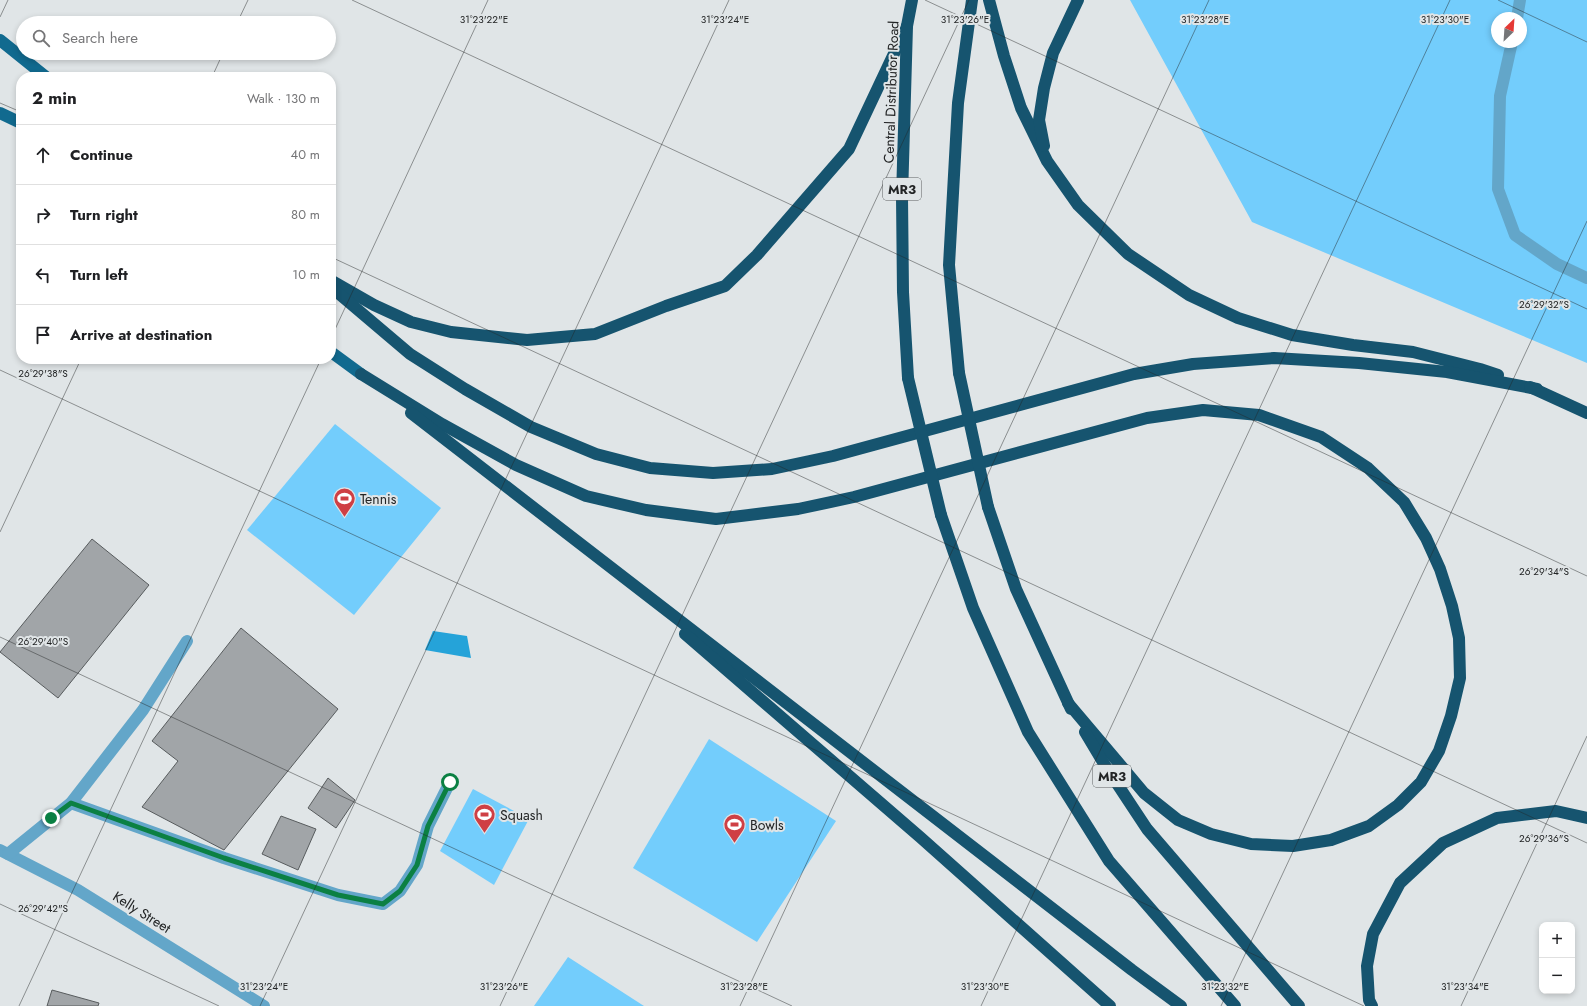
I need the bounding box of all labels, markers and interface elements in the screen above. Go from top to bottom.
text: 31°23'22"E [460,12,508,27]
text: 31°23'24"E [701,12,749,27]
text: 31°23'26"E [941,12,989,27]
text: 31°23'28"E [1181,12,1229,27]
text: 31°23'30"E [1421,12,1469,27]
north arrow [1491,12,1527,48]
search box [16,16,336,60]
street label: Central Distributor Road [879,20,903,164]
icon: search [30,27,52,49]
text: Search here [62,27,138,49]
text: 2 min [32,86,77,110]
text: Walk · 130 m [247,89,320,108]
icon: ahead [32,144,54,166]
text: Continue [70,144,133,166]
text: 40 m [291,145,320,164]
road number: MR3 [883,178,921,200]
icon: right [32,204,54,226]
text: Turn right [70,204,138,226]
text: 80 m [291,205,320,224]
icon: left [32,264,54,286]
text: Turn left [70,264,128,286]
text: 10 m [292,265,320,284]
text: 26°29'32"S [1519,297,1569,312]
icon: arrive [32,324,54,346]
text: Arrive at destination [70,324,212,346]
text: 26°29'38"S [18,366,68,381]
sports icon: Tennis [331,486,357,519]
place label: Tennis [360,489,397,509]
text: 26°29'34"S [1519,564,1569,579]
text: 26°29'40"S [18,634,69,649]
road number: MR3 [1093,765,1131,787]
route start [441,773,459,791]
sports icon: Squash [471,802,497,835]
place label: Squash [500,805,543,825]
route end [42,809,60,827]
sports icon: Bowls [721,812,747,845]
place label: Bowls [750,815,784,835]
text: 26°29'36"S [1519,831,1569,846]
street label: Kelly Street [109,886,175,938]
text: 26°29'42"S [18,901,69,916]
map controls [1539,922,1575,994]
button: + [1539,922,1575,958]
button: − [1539,958,1575,994]
text: 31°23'24"E [240,979,288,994]
text: 31°23'26"E [480,979,528,994]
text: 31°23'28"E [720,979,768,994]
text: 31°23'30"E [961,979,1009,994]
text: 31°23'32"E [1201,979,1249,994]
text: 31°23'34"E [1441,979,1489,994]

